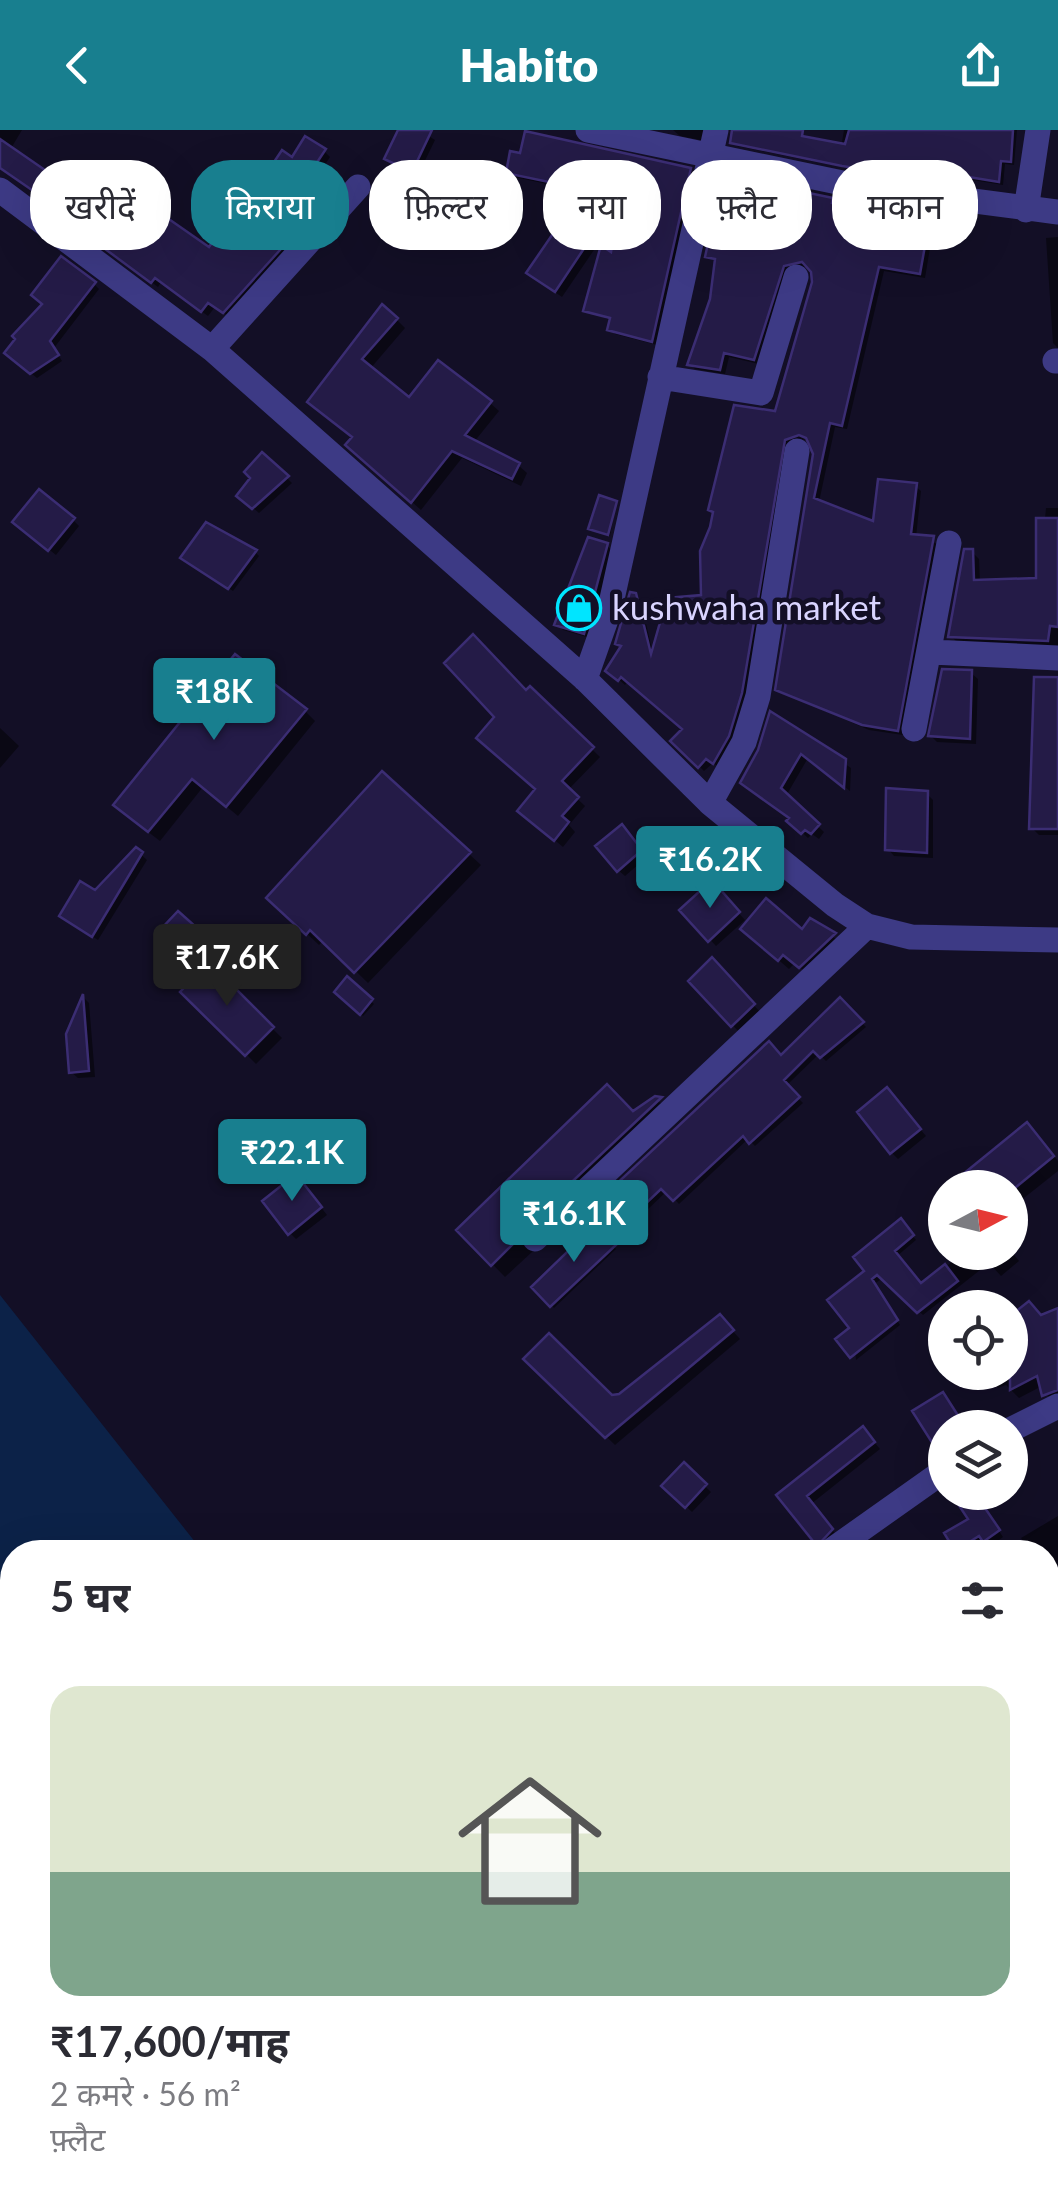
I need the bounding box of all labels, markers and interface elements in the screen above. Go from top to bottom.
icon: back [50,38,105,93]
text: Habito [460,38,598,92]
icon: share [953,38,1008,93]
chip: खरीदें [30,160,171,250]
chip: किराया [191,160,349,250]
chip: फ़िल्टर [369,160,523,250]
chip: नया [543,160,661,250]
chip: फ़्लैट [681,160,812,250]
chip: मकान [832,160,978,250]
shop icon: kushwaha market [556,585,602,631]
place label: kushwaha market [612,585,882,627]
pin: ₹18K [155,658,273,743]
text: ₹18K [175,671,253,710]
pin: ₹16.2K [629,826,791,911]
text: ₹16.2K [658,839,762,878]
pin: ₹17.6K [146,924,308,1009]
text: ₹17.6K [175,937,279,976]
pin: ₹22.1K [211,1119,373,1204]
text: ₹22.1K [240,1132,344,1171]
north arrow [928,1170,1028,1270]
map controls [928,1170,1028,1510]
pin: ₹16.1K [493,1180,655,1265]
text: ₹16.1K [522,1193,626,1232]
button: locate [928,1290,1028,1390]
button: layers [928,1410,1028,1510]
text: 5 घर [50,1571,130,1621]
icon: filters [955,1573,1010,1628]
icon: home [440,1751,620,1931]
text: ₹17,600/माह [50,2016,289,2066]
text: 2 कमरे · 56 m² [50,2074,241,2113]
text: फ़्लैट [50,2119,105,2158]

